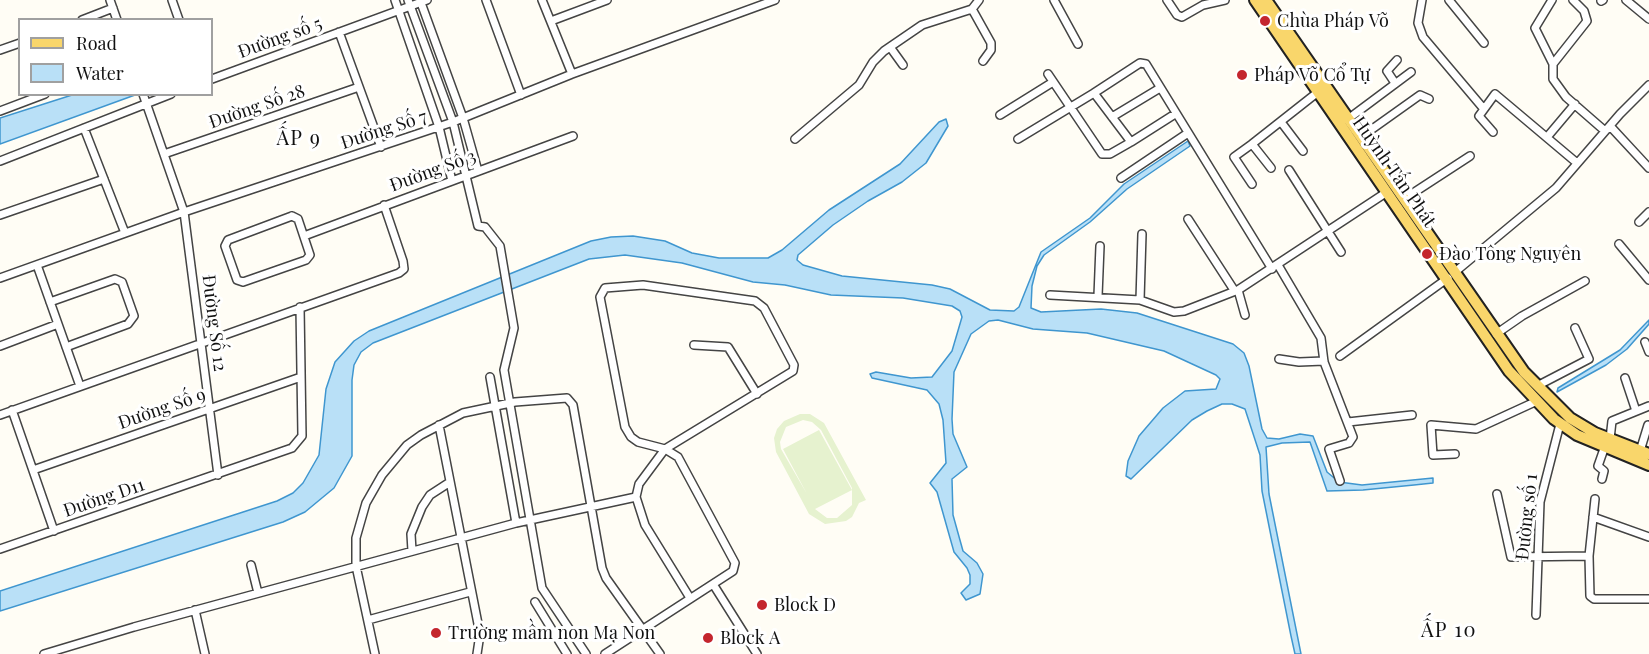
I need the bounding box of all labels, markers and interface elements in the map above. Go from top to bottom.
place label: Chùa Pháp Võ [1277,10,1389,32]
street label: Đường số 5 [235,13,325,63]
marker: Chùa Pháp Võ [1258,14,1272,28]
legend [18,18,213,96]
text: Road [76,31,117,55]
text: Water [76,61,124,85]
place label: Pháp Võ Cổ Tự [1254,64,1371,86]
marker: Pháp Võ Cổ Tự [1235,68,1249,82]
street label: Đường Số 28 [206,81,308,133]
street label: Đường Số 7 [338,106,430,154]
street label: Huỳnh Tấn Phát [1348,112,1440,232]
district label: ẤP 9 [276,127,322,151]
street label: Đường Số 3 [387,145,479,197]
place label: Đào Tông Nguyên [1439,243,1581,265]
marker: Đào Tông Nguyên [1420,247,1434,261]
street label: Đường Số 12 [197,273,231,373]
street label: Đường Số 9 [115,384,209,434]
street label: Đường số 1 [1512,473,1542,561]
street label: Đường D11 [61,474,147,522]
place label: Block D [774,594,836,616]
marker: Block D [755,598,769,612]
district label: ẤP 10 [1421,619,1477,643]
place label: Trường mầm non Mạ Non [448,622,655,644]
marker: Trường mầm non Mạ Non [429,626,443,640]
place label: Block A [720,627,780,649]
marker: Block A [701,631,715,645]

